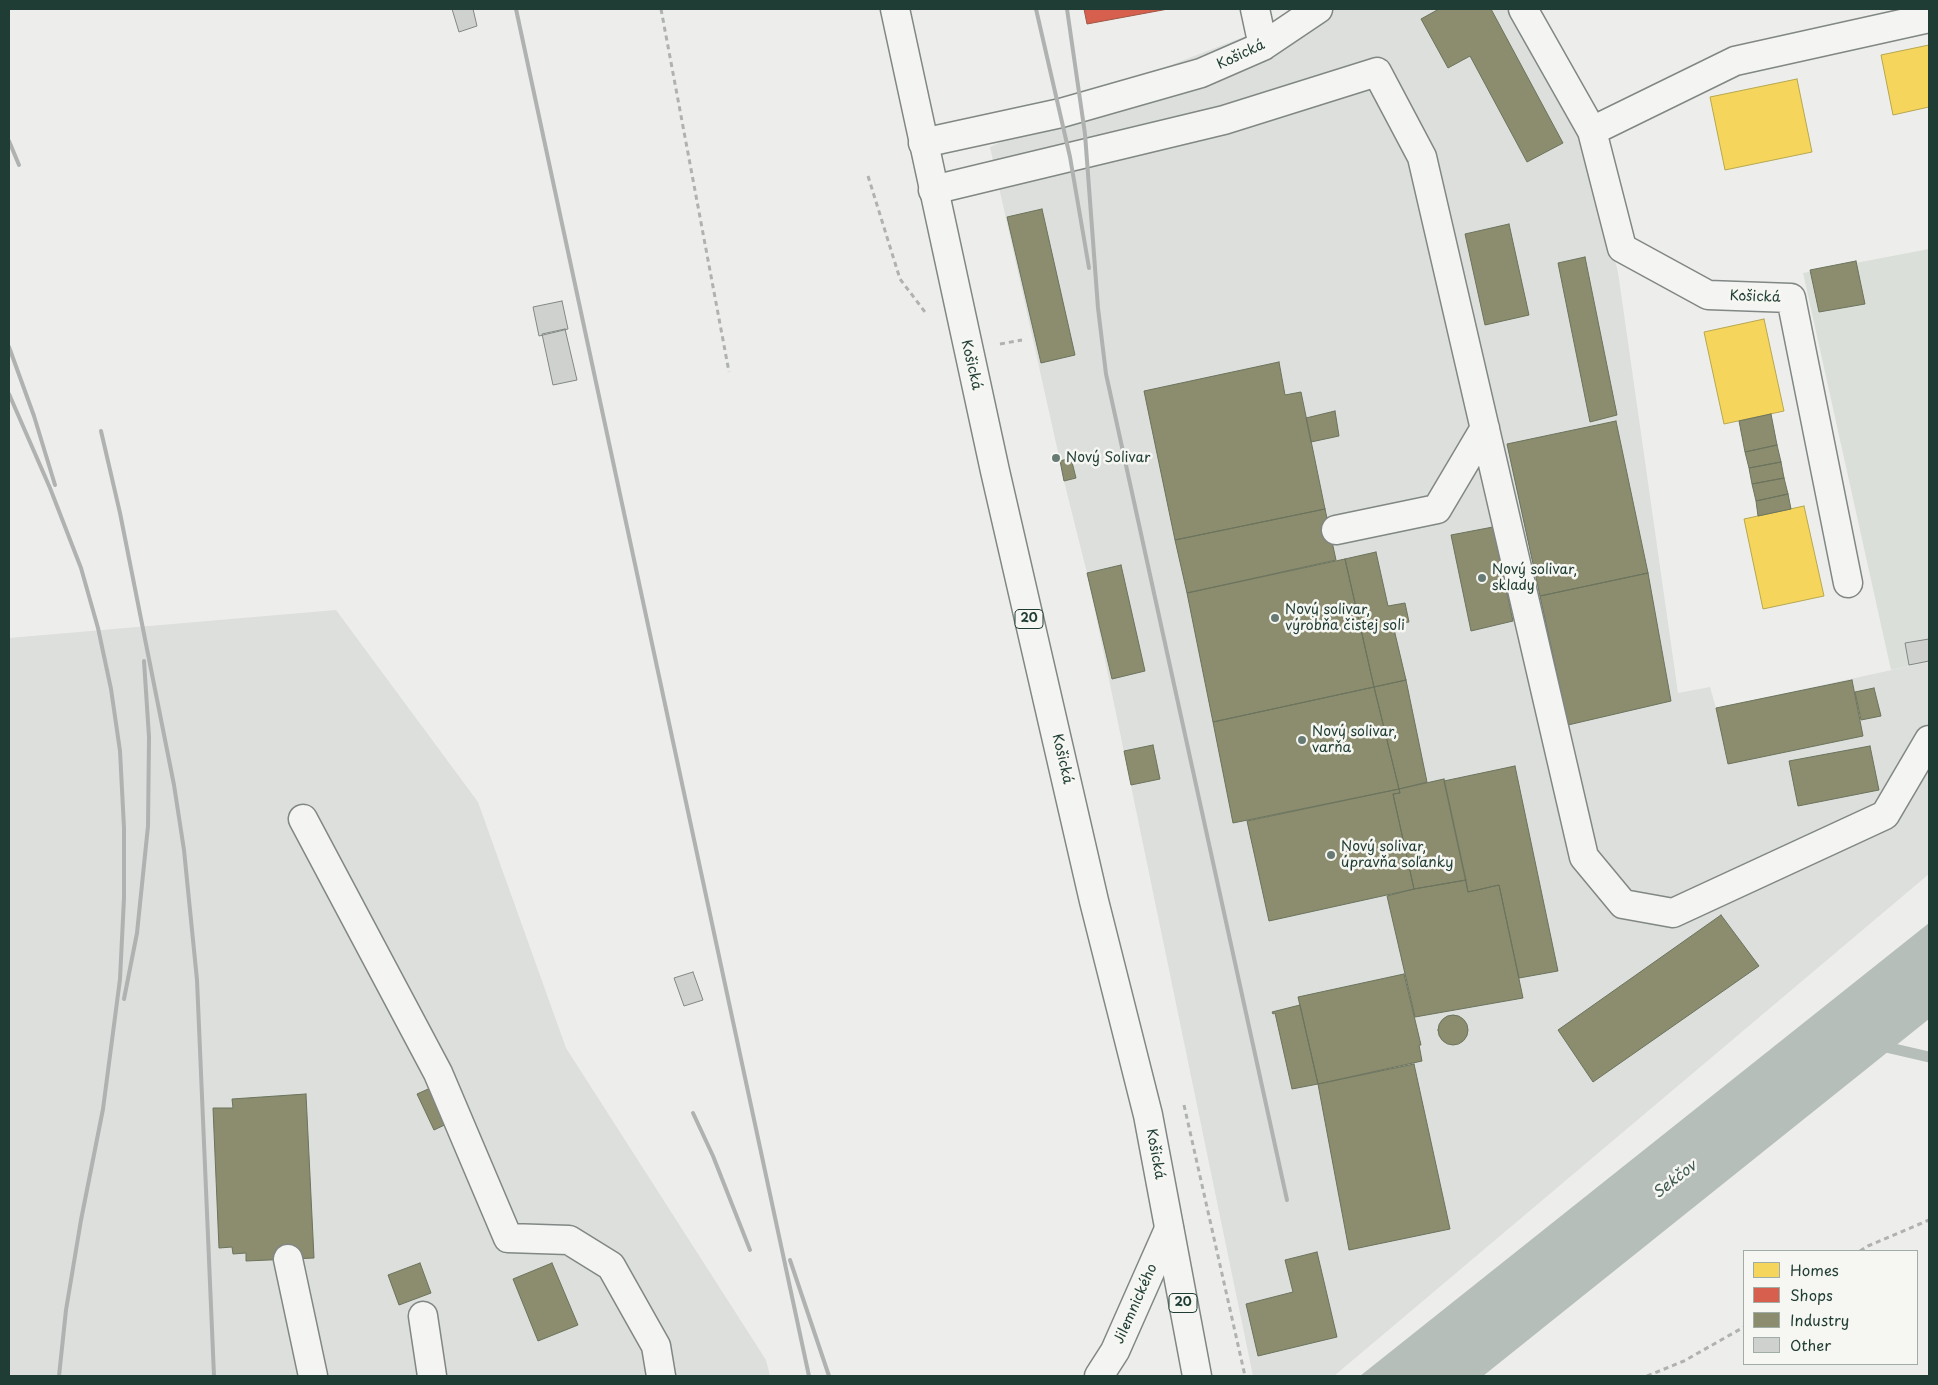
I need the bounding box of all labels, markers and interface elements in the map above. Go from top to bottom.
street label: Košická [1214,37,1268,73]
street label: Košická [1729,288,1781,306]
street label: Košická [957,338,985,392]
place label: Nový Solivar [1066,450,1150,466]
marker: Nový Solivar [1050,452,1062,464]
place label: Nový solivar, sklady [1492,562,1577,594]
marker: Nový solivar, sklady [1476,572,1488,584]
place label: Nový solivar, výrobňa čistej soli [1285,602,1405,634]
road number: 20 [1015,610,1043,628]
marker: Nový solivar, výrobňa čistej soli [1269,612,1281,624]
place label: Nový solivar, varňa [1312,724,1397,756]
street label: Košická [1048,732,1076,786]
marker: Nový solivar, varňa [1296,734,1308,746]
place label: Nový solivar, úpravňa soľanky [1341,839,1453,872]
marker: Nový solivar, úpravňa soľanky [1325,849,1337,861]
street label: Košická [1142,1127,1168,1181]
water label: Sekčov [1650,1158,1700,1202]
legend [1743,1250,1918,1365]
text: Homes [1790,1258,1839,1281]
street label: Jilemnického [1111,1261,1161,1347]
text: Shops [1790,1283,1833,1306]
road number: 20 [1169,1294,1197,1312]
text: Industry [1790,1308,1849,1331]
text: Other [1790,1333,1831,1356]

